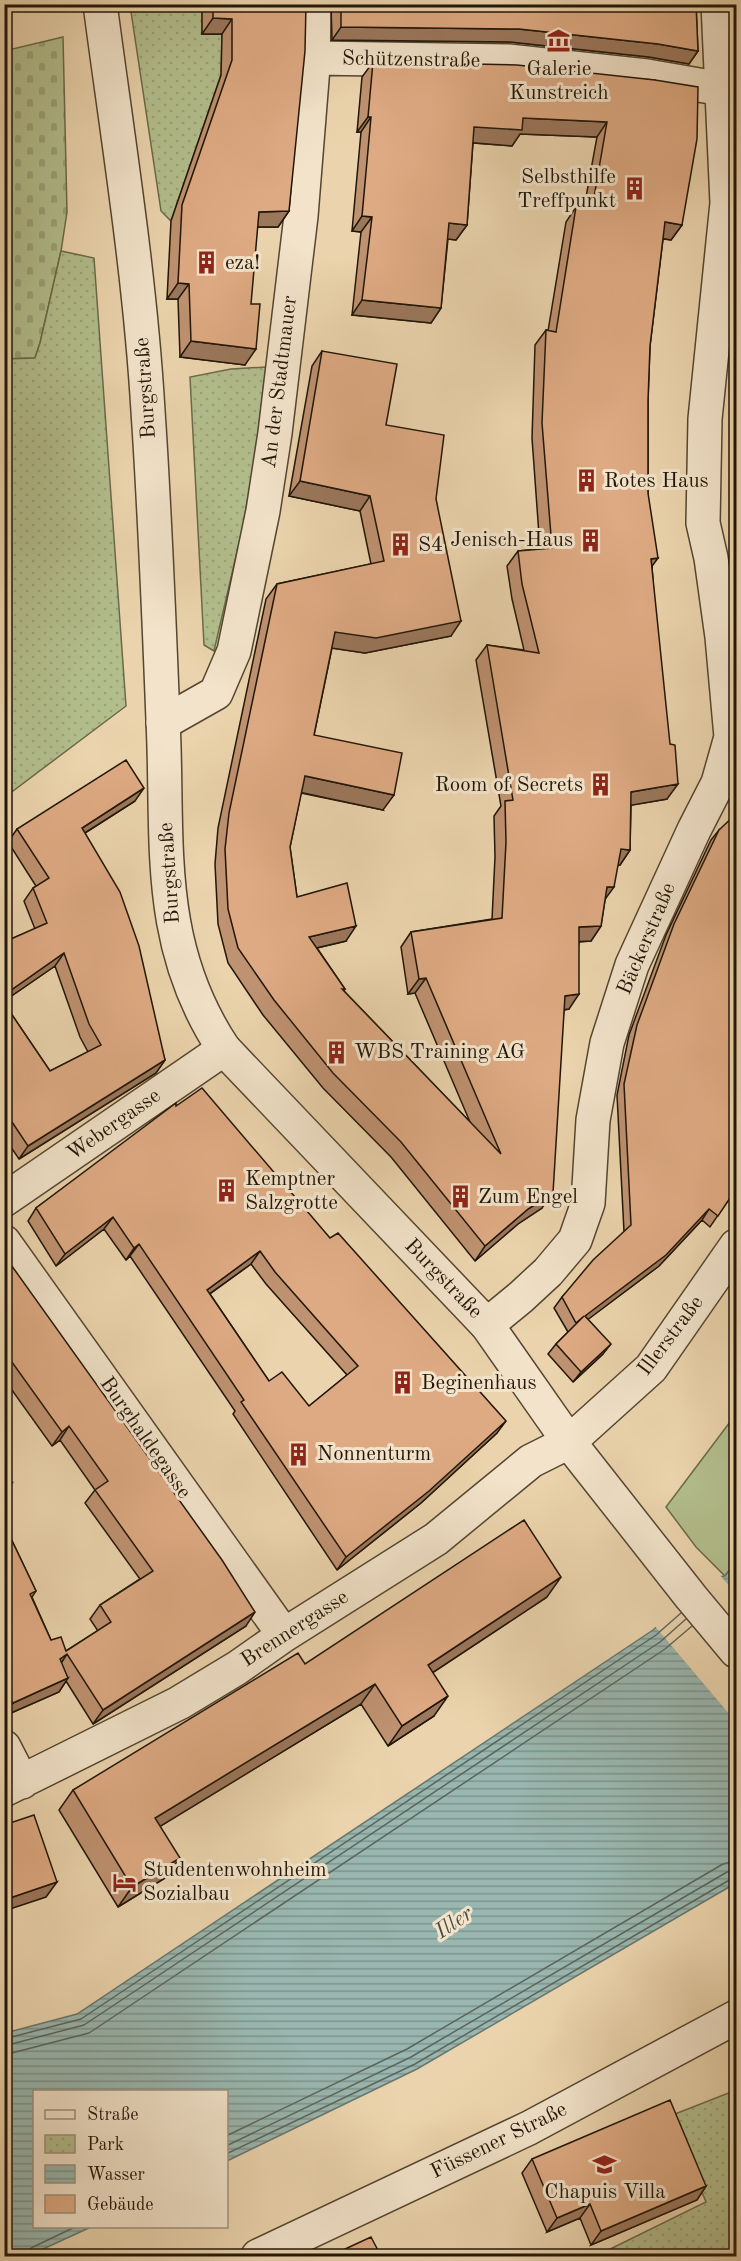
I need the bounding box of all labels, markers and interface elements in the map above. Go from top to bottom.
museum icon: Galerie Kunstreich [546,28,572,54]
street label: Schützenstraße [342,48,480,72]
place label: Galerie Kunstreich [509,59,609,104]
place label: Selbsthilfe Treffpunkt [517,167,616,212]
building icon: Selbsthilfe Treffpunkt [621,176,647,202]
building icon: eza! [194,250,220,276]
place label: eza! [225,253,260,274]
street label: An der Stadtmauer [259,294,301,470]
street label: Burgstraße [132,336,160,440]
building icon: Rotes Haus [573,468,599,494]
place label: Rotes Haus [604,471,709,492]
building icon: Jenisch-Haus [578,527,604,553]
place label: Jenisch-Haus [450,530,573,551]
building icon: S4 [387,532,413,558]
place label: S4 [418,535,443,556]
building icon: Room of Secrets [588,772,614,798]
place label: Room of Secrets [435,775,583,796]
street label: Burgstraße [156,821,184,925]
street label: Bäckerstraße [614,880,680,998]
building icon: WBS Training AG [323,1039,349,1065]
place label: WBS Training AG [354,1042,525,1063]
street label: Webergasse [63,1085,165,1165]
place label: Kemptner Salzgrotte [245,1169,338,1214]
building icon: Kemptner Salzgrotte [214,1178,240,1204]
building icon: Zum Engel [447,1184,473,1210]
place label: Zum Engel [478,1187,578,1208]
street label: Burgstraße [400,1235,486,1323]
street label: Illerstraße [634,1292,708,1380]
building icon: Beginenhaus [390,1370,416,1396]
street label: Burghaldegasse [95,1373,195,1503]
place label: Beginenhaus [421,1373,537,1394]
building icon: Nonnenturm [286,1441,312,1467]
place label: Nonnenturm [317,1444,431,1465]
street label: Brennergasse [238,1587,352,1671]
place label: Studentenwohnheim Sozialbau [143,1860,327,1905]
hotel icon: Studentenwohnheim Sozialbau [112,1869,138,1895]
water label: Iller [430,1902,477,1944]
legend [33,2090,228,2228]
street label: Füssener Straße [428,2099,570,2183]
text: Straße [87,2106,138,2124]
text: Park [87,2136,124,2154]
school or university icon: Chapuis Villa [592,2151,618,2177]
text: Wasser [87,2166,146,2184]
place label: Chapuis Villa [544,2182,666,2203]
text: Gebäude [87,2196,154,2214]

